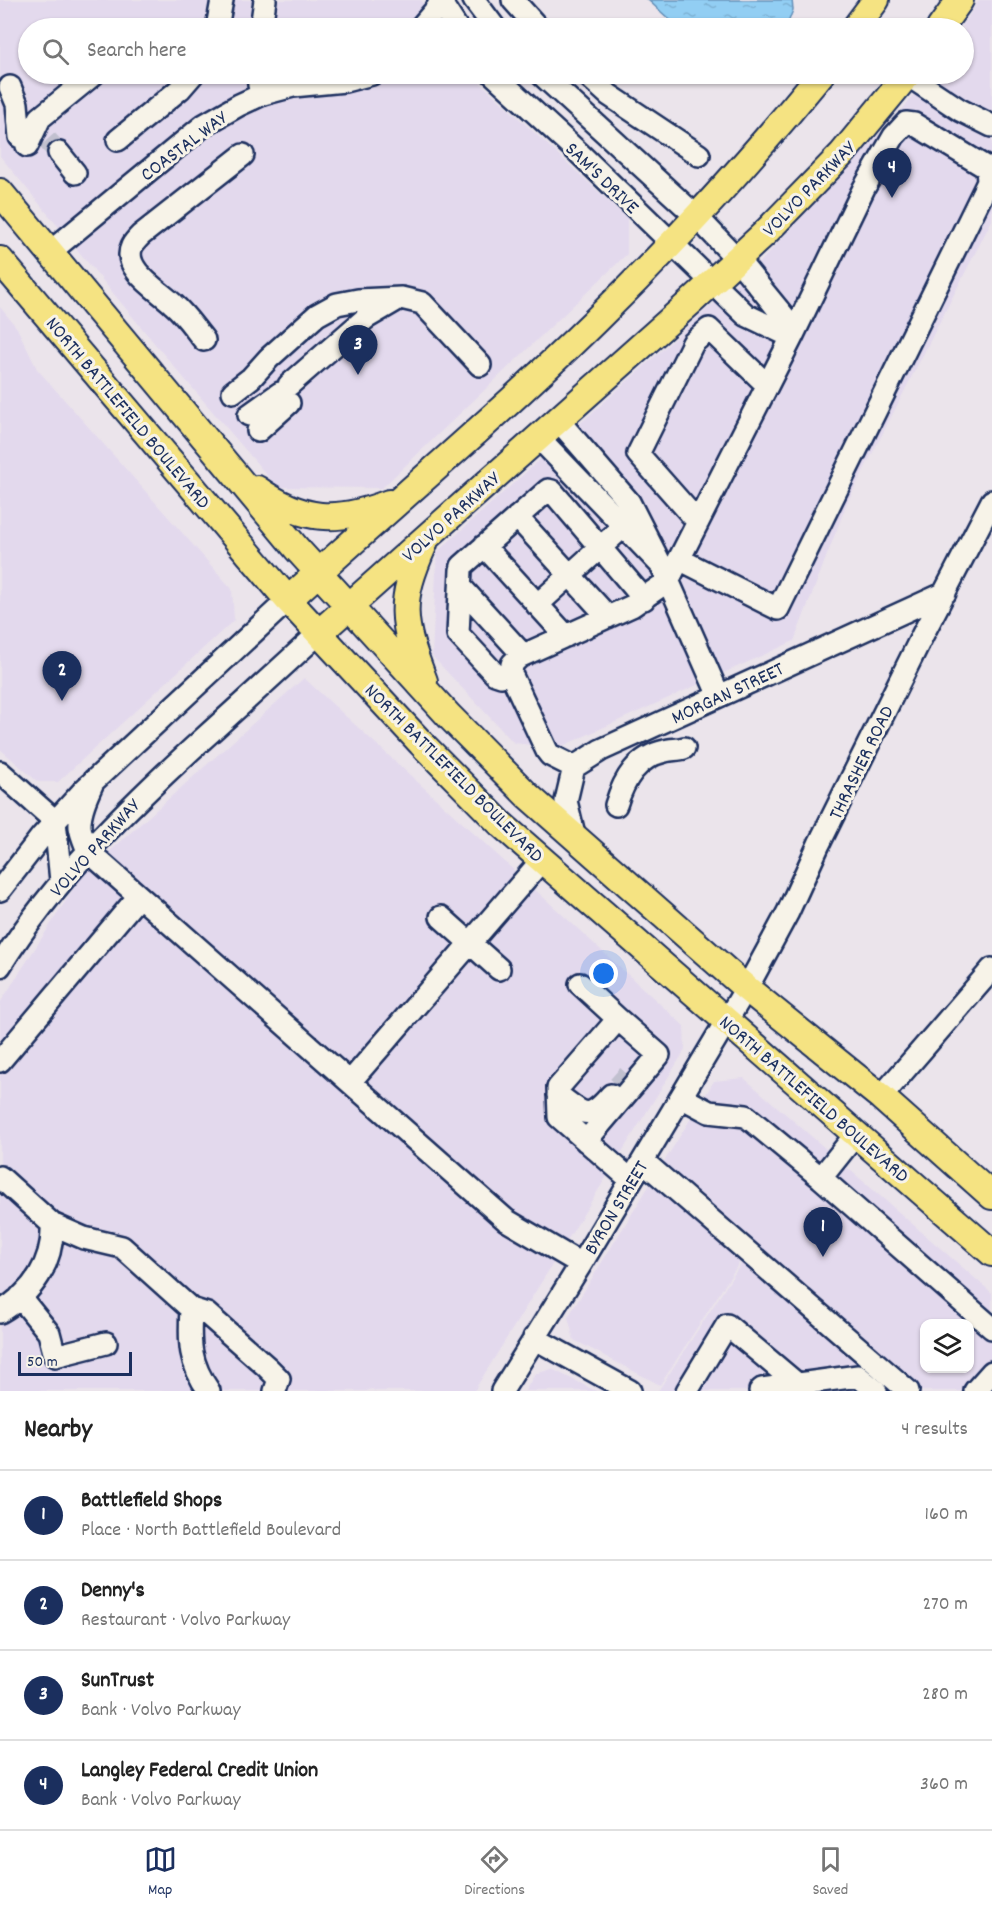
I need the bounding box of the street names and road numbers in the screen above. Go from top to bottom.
street label: COASTAL WAY [135,105,235,189]
street label: VOLVO PARKWAY [757,135,864,244]
street label: SAM'S DRIVE [557,137,644,222]
street label: NORTH BATTLEFIELD BOULEVARD [38,312,216,516]
street label: VOLVO PARKWAY [397,466,508,570]
street label: MORGAN STREET [667,656,789,733]
street label: NORTH BATTLEFIELD BOULEVARD [357,678,549,870]
street label: THRASHER ROAD [823,702,902,825]
street label: VOLVO PARKWAY [44,793,148,904]
street label: NORTH BATTLEFIELD BOULEVARD [712,1010,914,1191]
street label: BYRON STREET [578,1156,657,1261]

